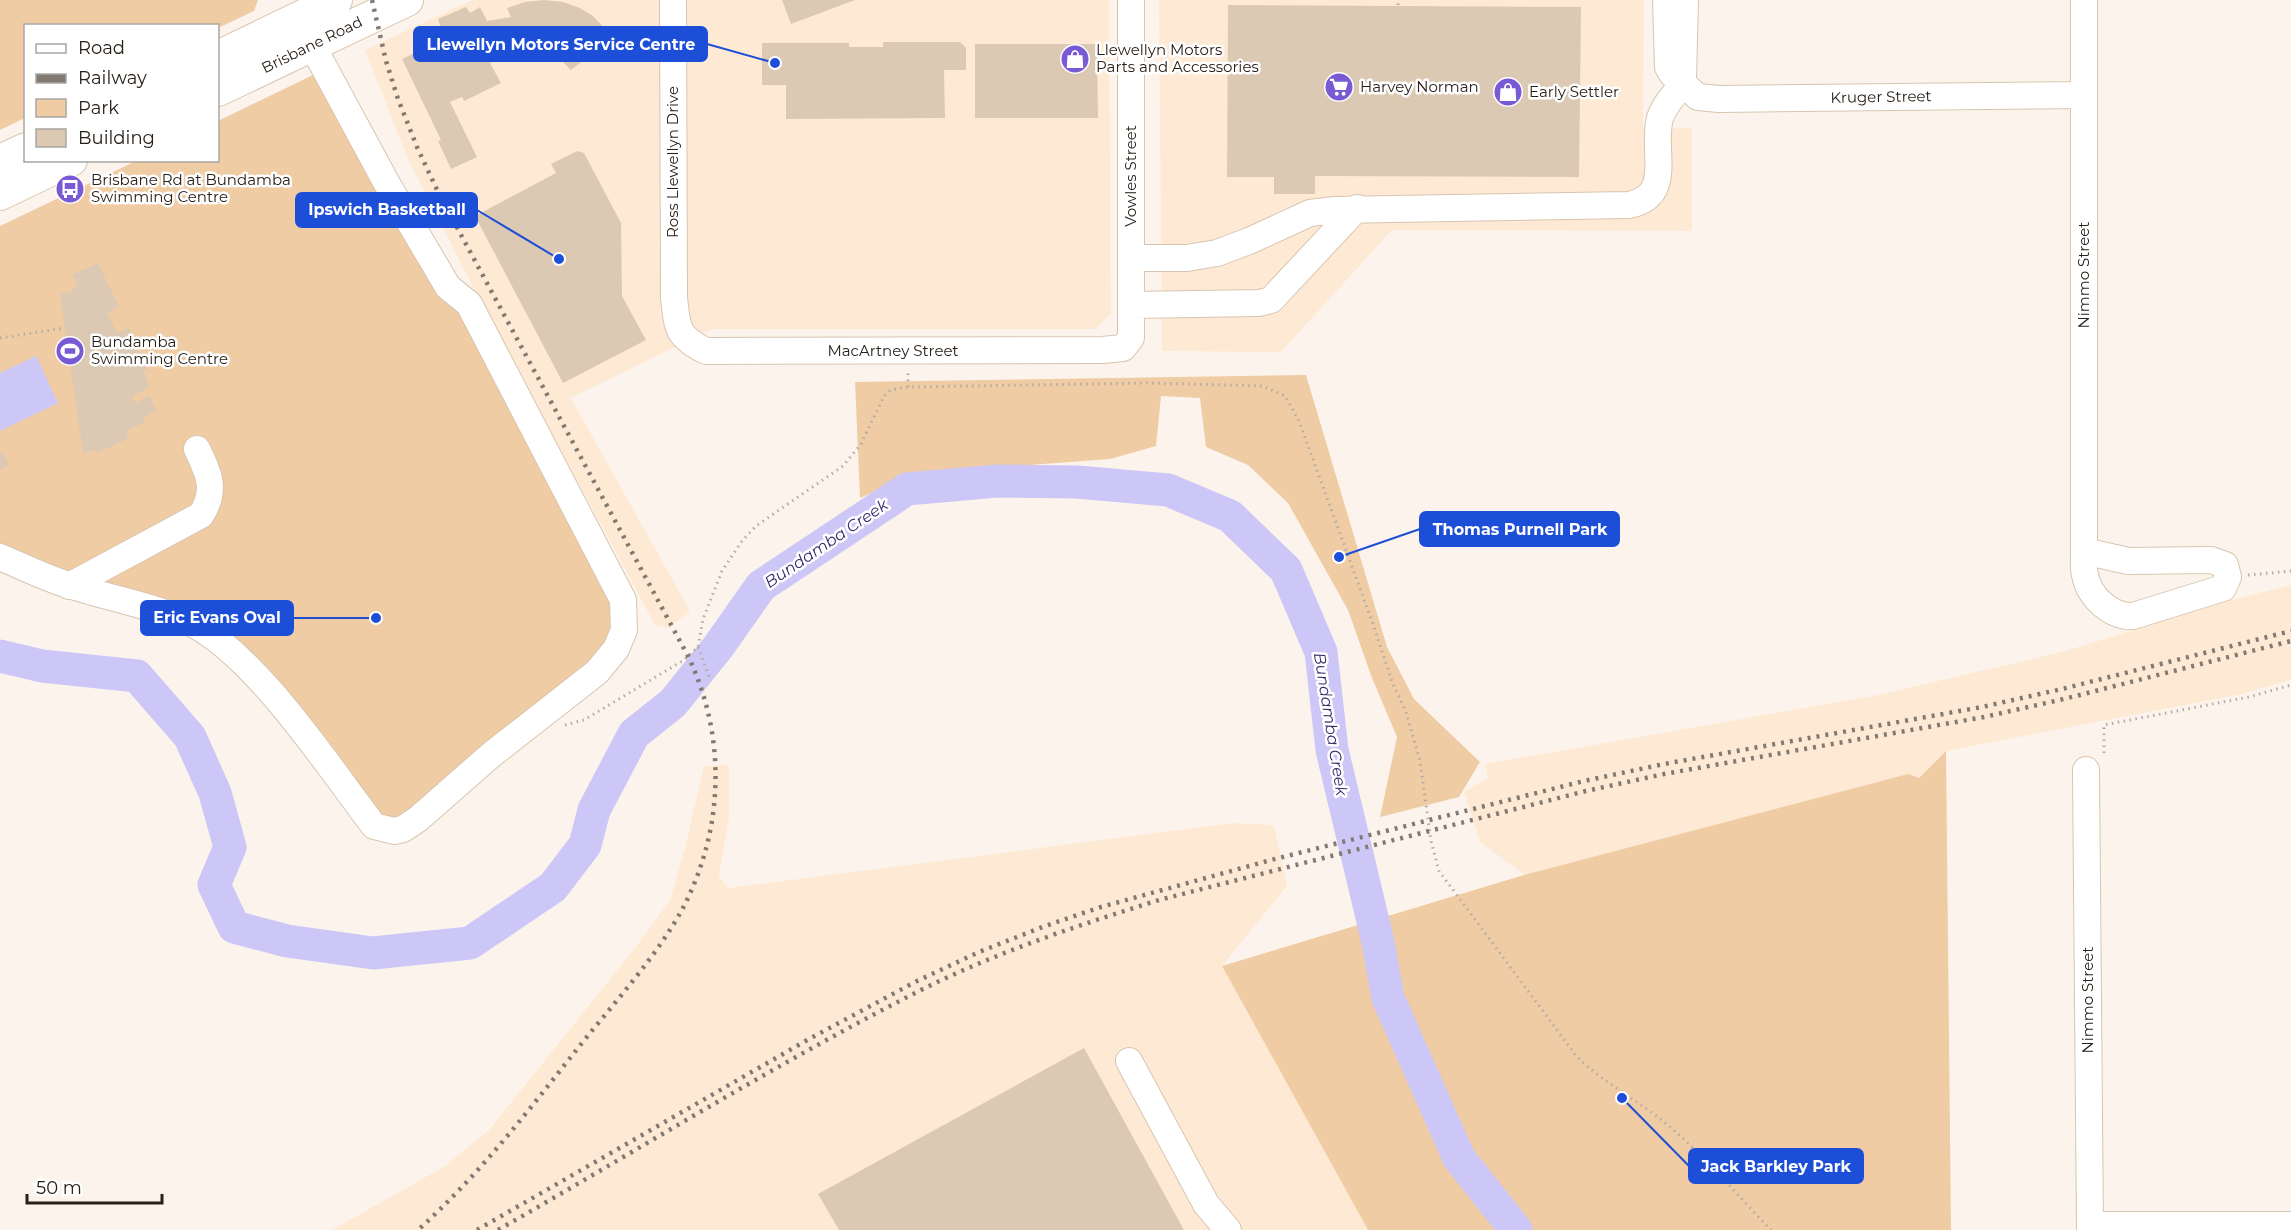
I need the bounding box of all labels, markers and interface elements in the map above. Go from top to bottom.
street label: Brisbane Road [258,12,365,77]
legend [24,24,219,162]
callout: Llewellyn Motors Service Centre [414,27,707,61]
text: Llewellyn Motors Service Centre [427,35,695,54]
text: Road [78,37,125,59]
place label: Llewellyn Motors Parts and Accessories [1096,40,1259,76]
shop icon: Llewellyn Motors Parts and Accessories [1059,43,1091,75]
text: Railway [78,67,147,89]
supermarket icon: Harvey Norman [1323,71,1355,103]
shop icon: Early Settler [1492,76,1524,108]
place label: Harvey Norman [1360,77,1479,96]
place label: Early Settler [1529,82,1619,101]
street label: Ross Llewellyn Drive [663,86,682,238]
street label: Kruger Street [1830,86,1932,107]
text: Park [78,97,119,119]
street label: Vowles Street [1121,125,1140,227]
text: Building [78,127,155,149]
place label: Brisbane Rd at Bundamba Swimming Centre [91,170,291,206]
bus stop icon: Brisbane Rd at Bundamba Swimming Centre [54,173,86,205]
callout: Ipswich Basketball [296,193,477,227]
text: Ipswich Basketball [308,200,466,219]
street label: Nimmo Street [2074,222,2093,328]
place label: Bundamba Swimming Centre [91,332,228,368]
sports icon: Bundamba Swimming Centre [54,335,86,367]
street label: MacArtney Street [827,341,959,360]
water label: Bundamba Creek [761,494,893,592]
callout: Thomas Purnell Park [1420,512,1619,546]
text: Thomas Purnell Park [1433,520,1608,539]
callout: Eric Evans Oval [141,601,293,635]
text: Eric Evans Oval [153,608,281,627]
water label: Bundamba Creek [1310,651,1351,799]
street label: Nimmo Street [2078,947,2097,1053]
callout: Jack Barkley Park [1689,1149,1863,1183]
text: Jack Barkley Park [1700,1157,1852,1176]
scale bar [27,1167,162,1205]
text: 50 m [36,1177,82,1199]

